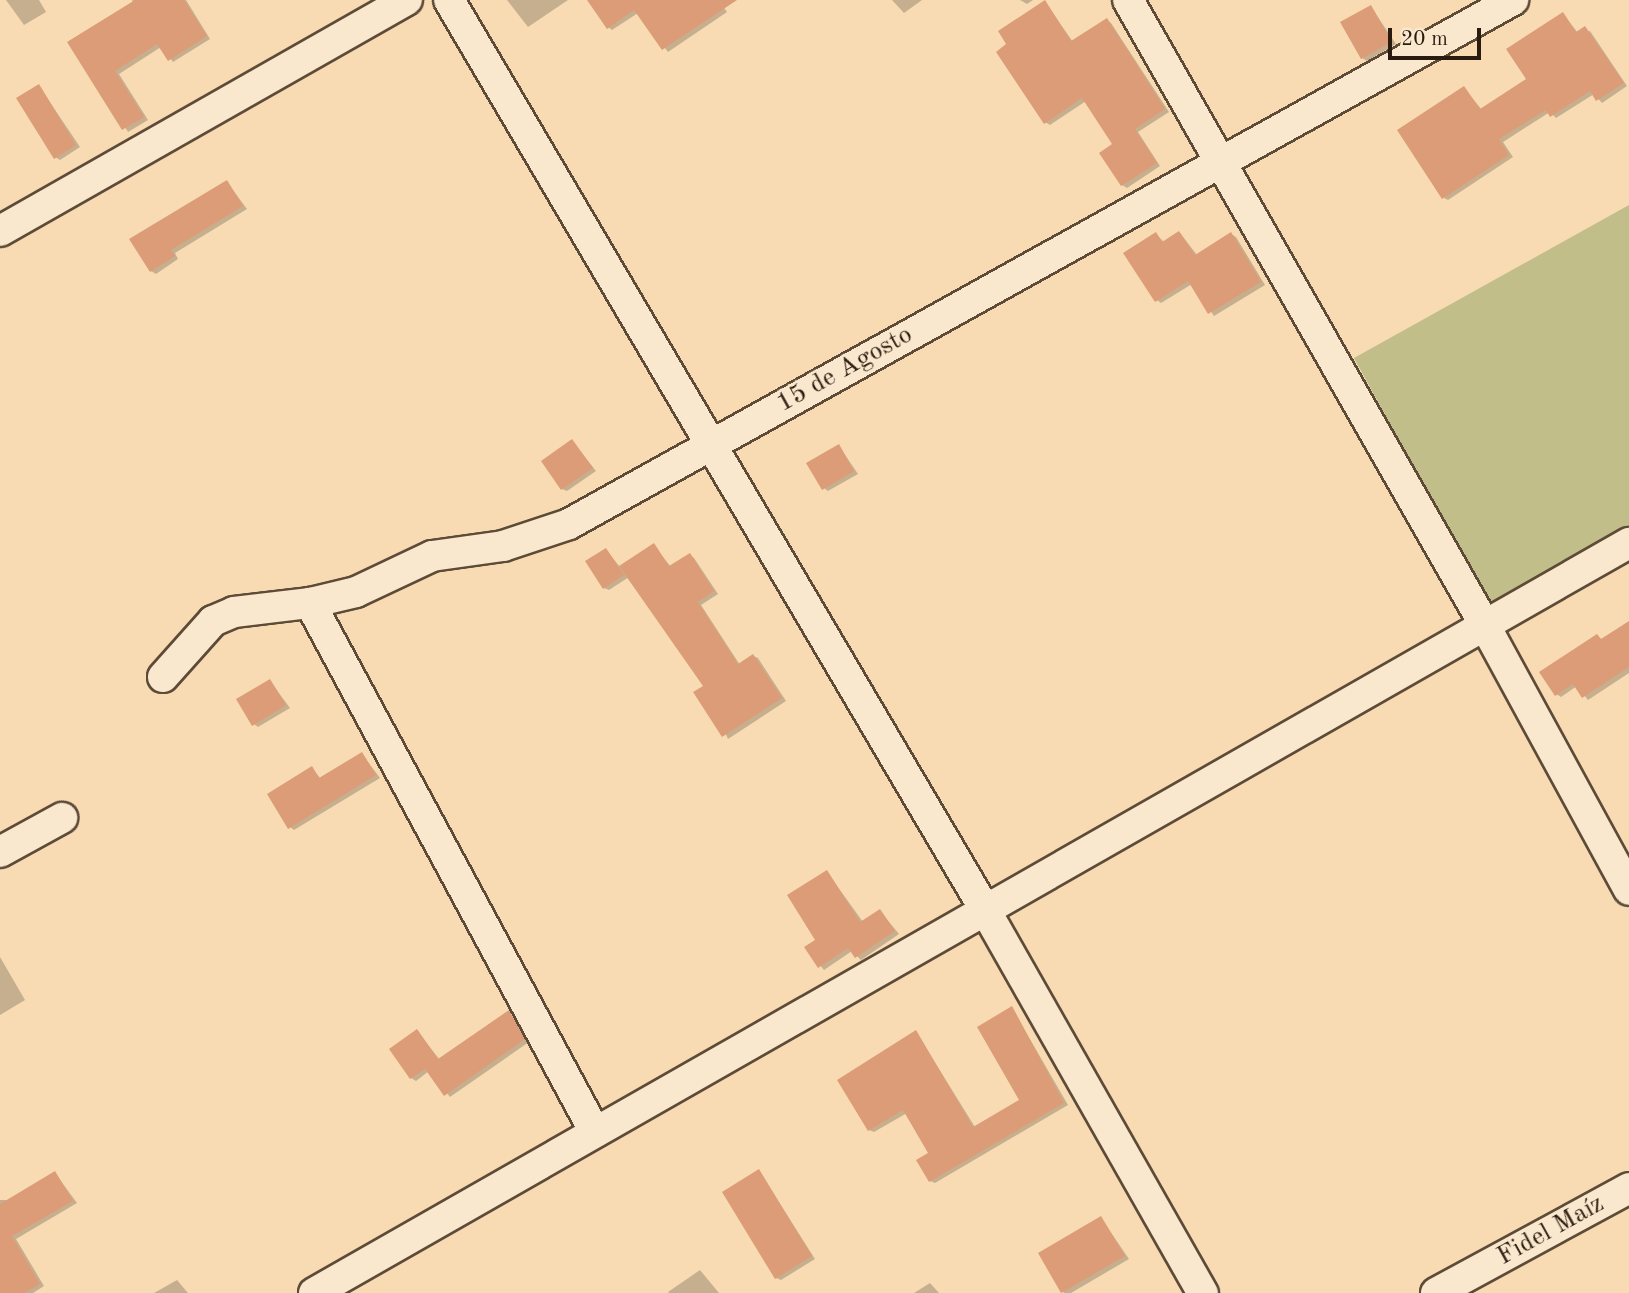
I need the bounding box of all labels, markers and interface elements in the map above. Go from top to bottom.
scale bar [1391,14,1484,58]
text: 20 m [1401,29,1448,50]
street label: 15 de Agosto [772,320,918,420]
street label: Fidel Maíz [1492,1189,1610,1273]

